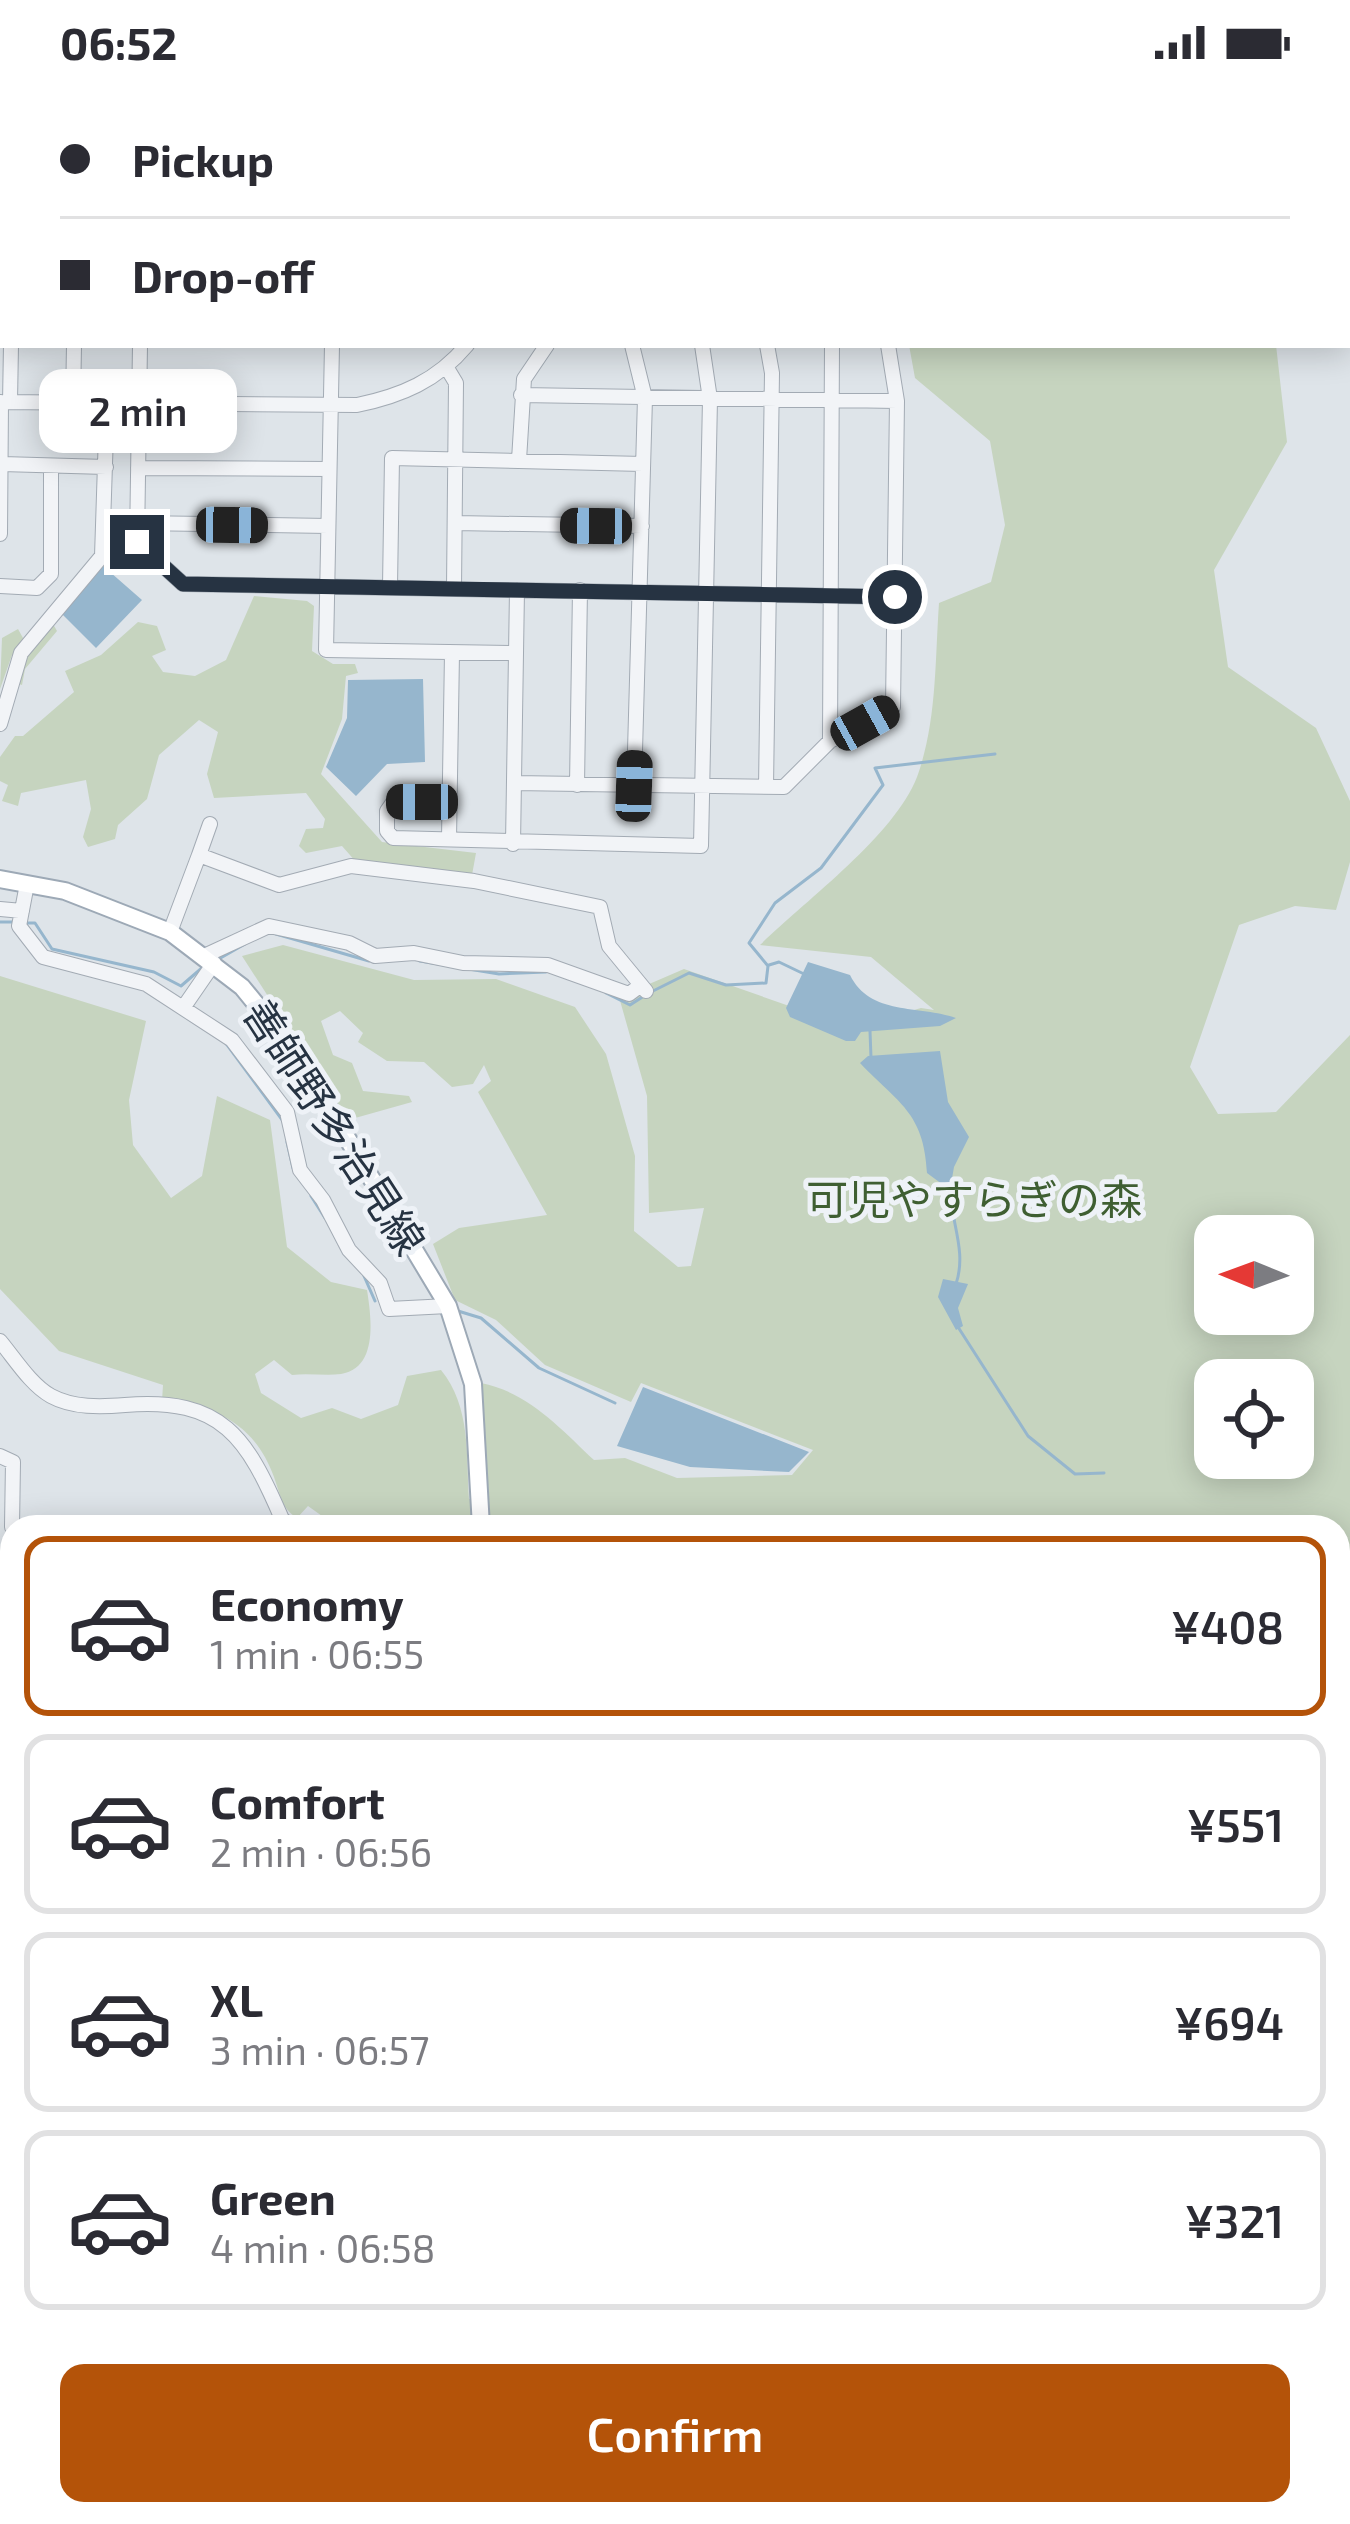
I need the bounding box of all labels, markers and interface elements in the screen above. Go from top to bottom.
text: 06:52 [60,15,178,69]
text: Pickup [132,132,274,186]
text: Drop-off [132,248,314,302]
callout: 2 min [38,368,236,452]
text: 2 min [89,387,187,434]
car [196,506,268,544]
car [560,507,632,545]
route end [110,515,164,569]
route start [868,570,922,624]
car [825,690,905,756]
car [615,749,653,823]
car [386,784,458,820]
street label: 善師野多治見線 [235,989,437,1263]
park label: 可児やすらぎの森 [806,1173,1142,1223]
north arrow [1194,1215,1314,1335]
map controls [1194,1215,1314,1479]
button: locate [1194,1359,1314,1479]
icon: car [66,1572,174,1680]
text: Economy [210,1576,404,1630]
text: ¥408 [1171,1599,1284,1653]
text: 1 min · 06:55 [210,1630,424,1677]
icon: car [66,1770,174,1878]
text: Comfort [210,1774,385,1828]
text: ¥551 [1187,1797,1284,1851]
text: 2 min · 06:56 [210,1828,432,1875]
icon: car [66,1968,174,2076]
text: XL [210,1972,263,2026]
text: ¥694 [1174,1995,1284,2049]
text: 3 min · 06:57 [210,2026,429,2073]
icon: car [66,2166,174,2274]
text: Green [210,2170,336,2224]
text: ¥321 [1185,2193,1284,2247]
text: 4 min · 06:58 [210,2224,435,2271]
button: Confirm [60,2364,1290,2502]

